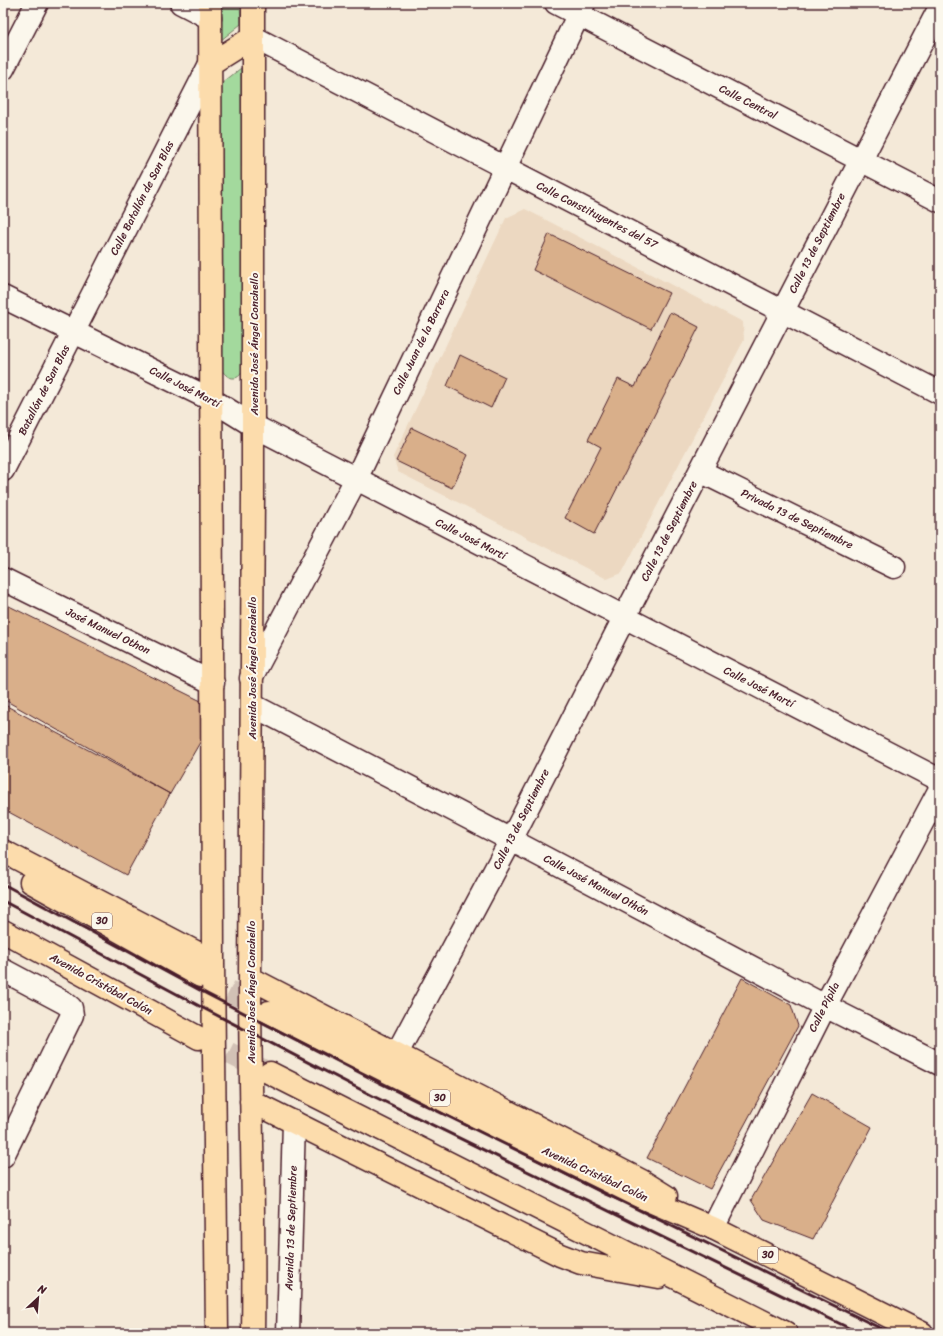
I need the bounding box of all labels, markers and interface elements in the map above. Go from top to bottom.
street label: Calle Central [715,79,781,125]
street label: Calle Batallón de San Blas [105,136,180,259]
street label: Calle Constituyentes del 57 [533,176,662,254]
street label: Calle 13 de Septiembre [783,189,851,297]
street label: Avenida José Ángel Conchello [245,272,264,416]
street label: Calle Juan de la Barrera [387,285,455,398]
street label: Batallón de San Blas [13,340,76,439]
street label: Calle José Martí [146,361,226,414]
street label: Calle 13 de Septiembre [635,477,703,585]
street label: Privada 13 de Septiembre [738,484,857,555]
street label: Calle José Martí [432,513,512,566]
street label: Avenida José Ángel Conchello [243,596,262,740]
street label: José Manuel Othon [62,602,154,660]
street label: Calle José Martí [720,661,800,714]
street label: Calle 13 de Septiembre [487,765,555,873]
street label: Calle José Manuel Othón [540,849,652,921]
road number: 30 [92,913,112,929]
street label: Avenida José Ángel Conchello [242,920,261,1064]
street label: Avenida Cristóbal Colón [45,947,156,1020]
street label: Calle Pípila [803,978,845,1035]
road number: 30 [430,1090,450,1106]
street label: Avenida Cristóbal Colón [538,1141,651,1207]
street label: Avenida 13 de Septiembre [279,1165,303,1292]
road number: 30 [758,1247,778,1263]
north arrow [18,1278,58,1318]
text: N [34,1279,50,1300]

